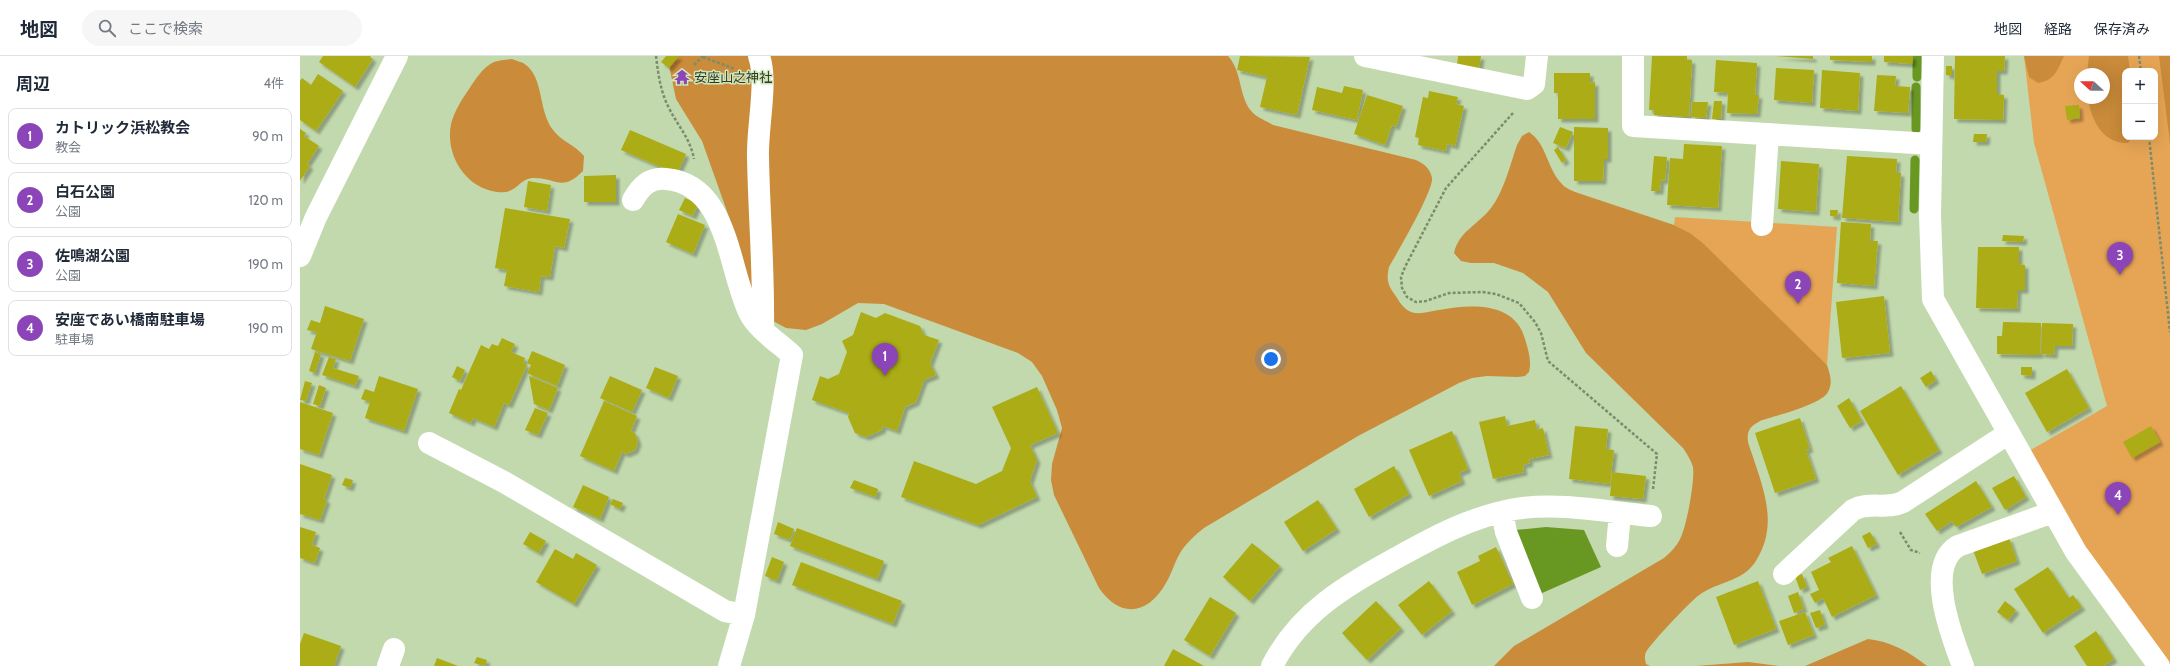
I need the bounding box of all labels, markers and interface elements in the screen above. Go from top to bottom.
search box [82,10,362,46]
icon: search [96,17,118,39]
text: 地図 [20,18,58,41]
text: ここで検索 [128,20,203,38]
text: 地図 [1994,20,2022,38]
text: 経路 [2044,20,2072,38]
text: 保存済み [2094,20,2150,38]
temple icon: 安座山之神社 [673,68,691,86]
north arrow [2074,68,2110,104]
map controls [2122,68,2158,140]
button: + [2122,68,2158,104]
place label: 安座山之神社 [694,69,772,85]
text: 周辺 [16,74,50,94]
text: 4件 [263,75,284,91]
button: − [2122,104,2158,140]
text: カトリック浜松教会 [55,119,190,137]
text: 1 [28,128,32,144]
text: 90 m [252,128,283,144]
text: 教会 [55,139,81,155]
text: 白石公園 [55,183,115,201]
text: 2 [27,192,33,208]
text: 120 m [249,192,283,208]
text: 公園 [55,203,81,219]
pin: 3 [2107,242,2133,275]
text: 佐鳴湖公園 [55,247,130,265]
text: 3 [26,256,34,272]
text: 190 m [248,256,283,272]
text: 公園 [55,267,81,283]
pin: 2 [1785,271,1811,304]
text: 安座であい橋南駐車場 [55,311,205,329]
text: 4 [26,320,34,336]
text: 190 m [248,320,283,336]
text: 駐車場 [55,331,94,347]
pin: 1 [872,343,898,376]
your location [1261,349,1281,369]
pin: 4 [2105,482,2131,515]

